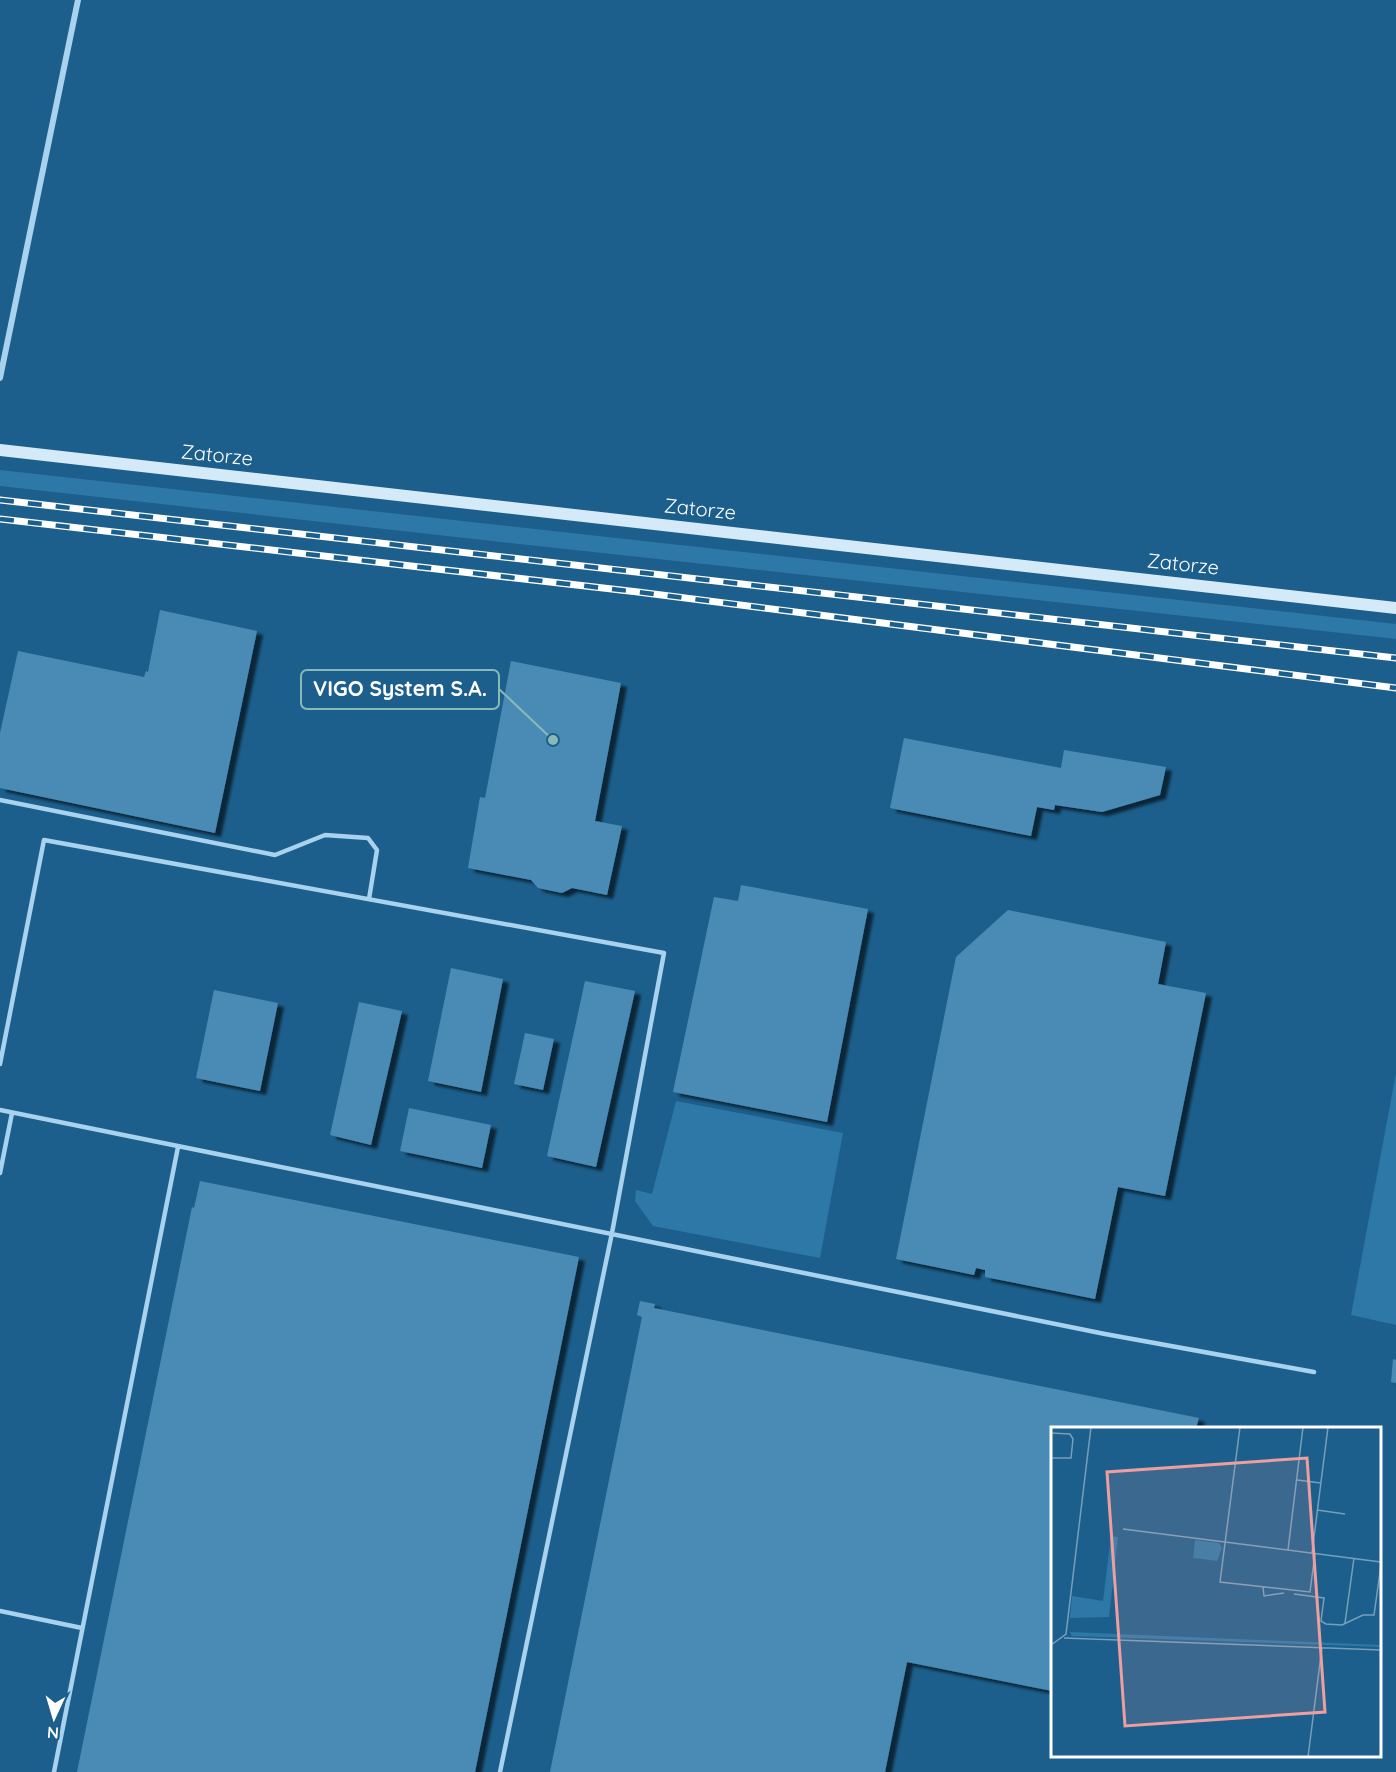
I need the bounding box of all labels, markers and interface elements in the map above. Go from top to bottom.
street label: Zatorze [180,438,254,471]
street label: Zatorze [663,492,737,525]
street label: Zatorze [1146,547,1220,580]
callout: VIGO System S.A. [301,670,499,709]
text: VIGO System S.A. [313,675,487,701]
inset map [1051,1427,1381,1757]
north arrow [24,1688,84,1748]
text: N [46,1723,60,1743]

